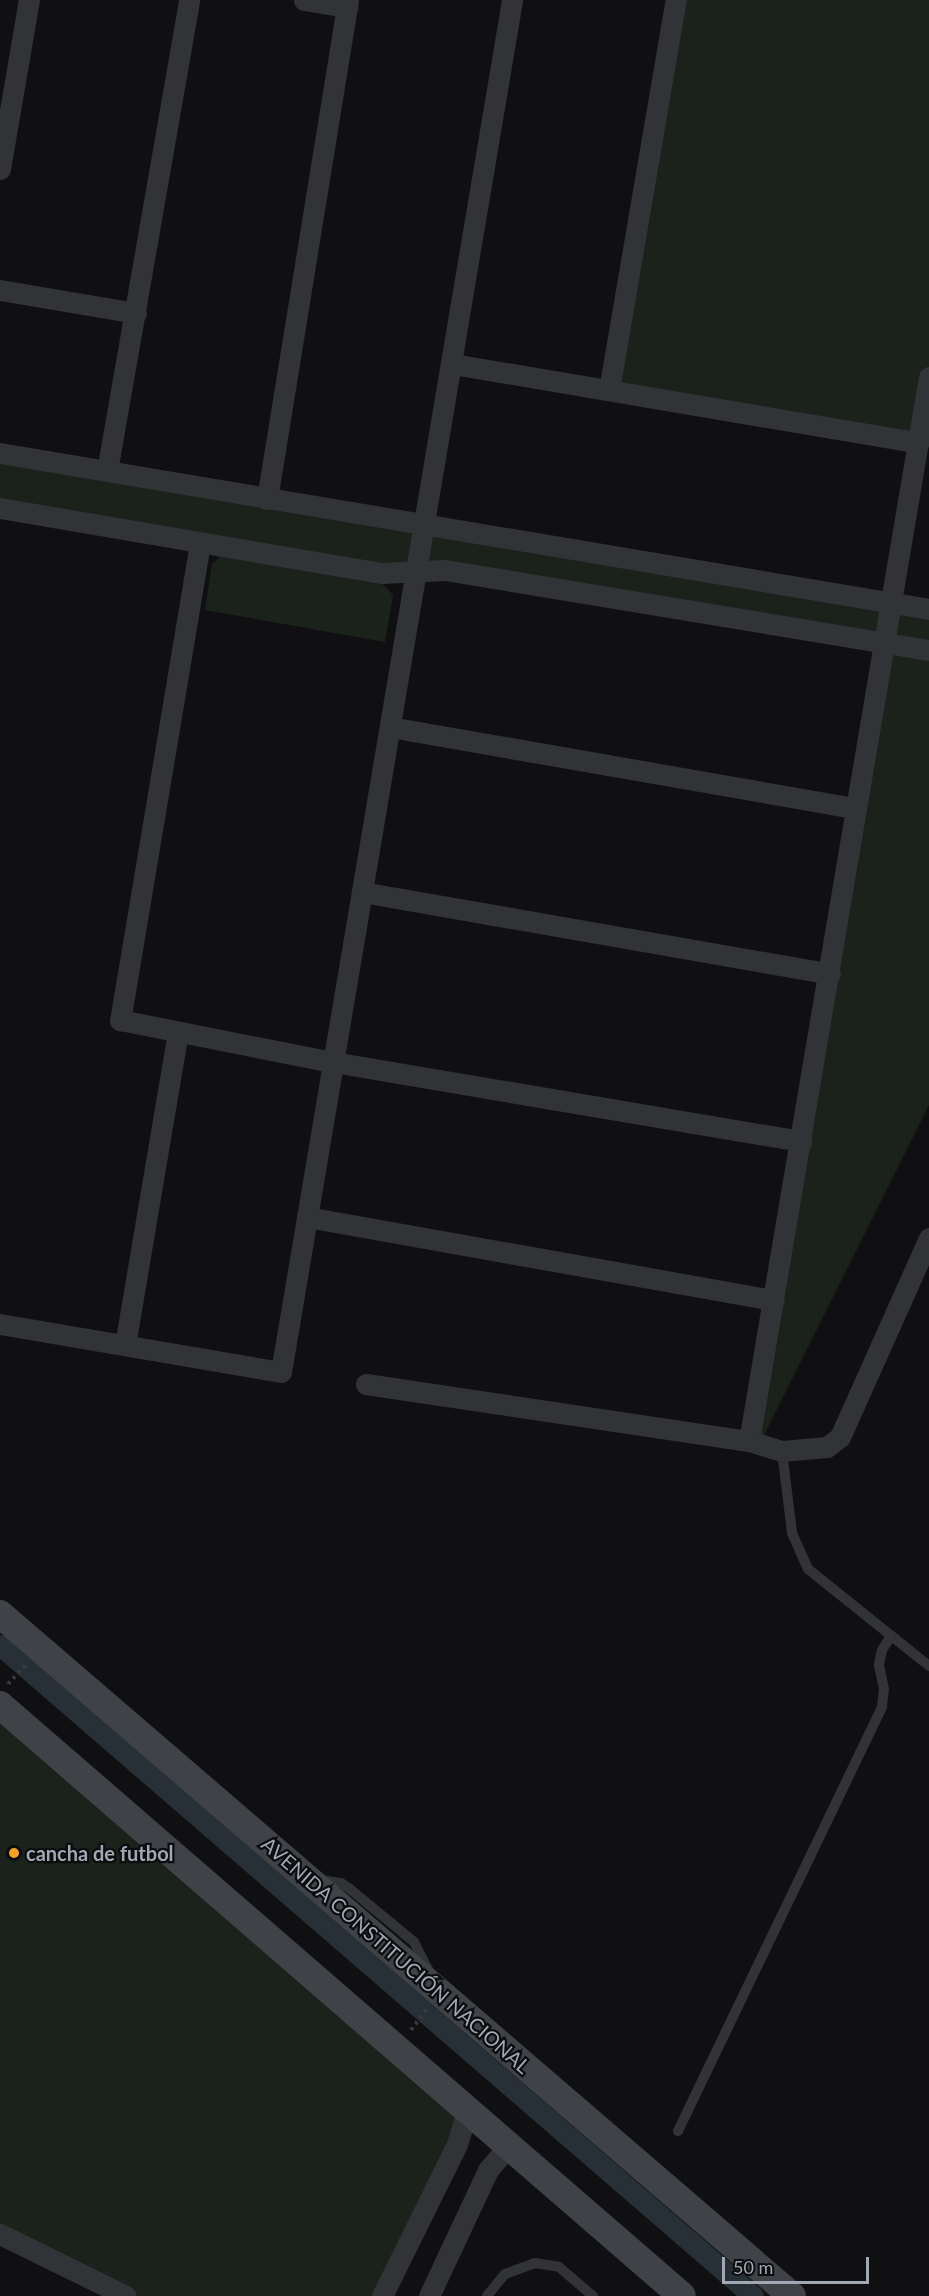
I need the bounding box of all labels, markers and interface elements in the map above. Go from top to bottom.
street label: AVENIDA CONSTITUCIÓN NACIONAL [256,1831,536,2079]
place label: cancha de futbol [26,1841,174,1865]
marker: cancha de futbol [7,1846,21,1860]
scale bar [725,2245,872,2283]
text: 50 m [733,2256,773,2278]

